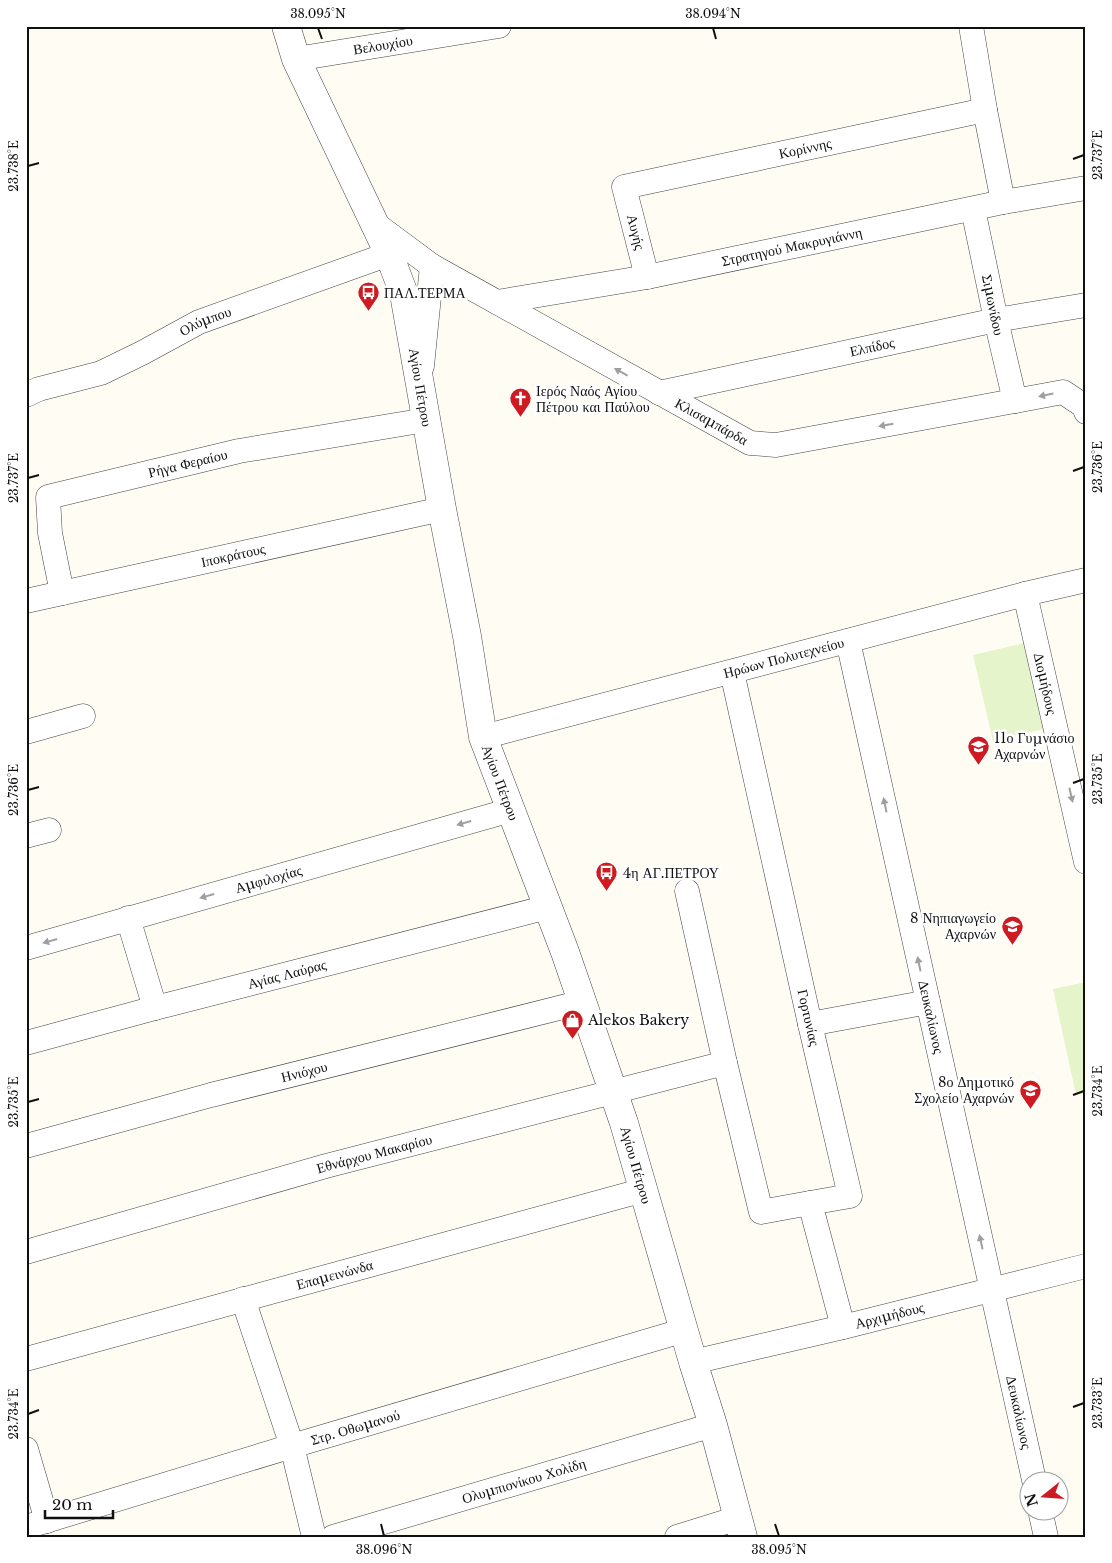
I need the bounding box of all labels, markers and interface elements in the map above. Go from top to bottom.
text: 38.095°N [290,6,346,21]
text: 38.094°N [685,6,741,21]
street label: Βελουχίου [352,31,414,59]
text: 23.737°E [1090,130,1105,180]
street label: Κορίννης [777,134,834,163]
text: 23.738°E [6,140,21,192]
street label: Αυγής [623,212,649,252]
street label: Στρατηγού Μακρυγιάννη [720,223,864,270]
street label: Σιμωνίδου [978,273,1008,337]
bus stop icon: ΠΑΛ.ΤΕΡΜΑ [356,281,380,312]
place label: ΠΑΛ.ΤΕΡΜΑ [384,284,466,302]
street label: Ολύμπου [176,302,234,340]
street label: Ελπίδος [848,333,897,360]
street label: Αγίου Πέτρου [405,347,436,428]
one-way arrow [614,368,629,376]
place label: Ιερός Ναός Αγίου Πέτρου και Παύλου [536,382,650,416]
church icon: Ιερός Ναός Αγίου Πέτρου και Παύλου [508,387,532,418]
one-way arrow [1038,392,1054,400]
street label: Κλισαμπάρδα [672,394,752,449]
one-way arrow [878,421,894,429]
text: 23.736°E [1090,441,1105,493]
street label: Ρήγα Φεραίου [146,445,229,482]
text: 23.737°E [6,453,21,503]
street label: Ιποκράτους [199,539,267,571]
street label: Ηρώων Πολυτεχνείου [721,633,846,682]
street label: Διομήδους [1030,651,1061,717]
place label: 11ο Γυμνάσιο Αχαρνών [994,729,1075,763]
school or university icon: 11ο Γυμνάσιο Αχαρνών [966,734,990,765]
street label: Αγίου Πέτρου [478,742,523,823]
text: 23.735°E [1090,753,1105,804]
text: 23.736°E [6,764,21,816]
one-way arrow [1067,787,1075,803]
one-way arrow [880,797,888,813]
one-way arrow [456,820,471,828]
street label: Αμφιλοχίας [233,861,304,897]
bus stop icon: 4η ΑΓ.ΠΕΤΡΟΥ [595,861,619,892]
place label: 4η ΑΓ.ΠΕΤΡΟΥ [623,864,719,882]
one-way arrow [199,892,214,900]
place label: 8 Νηπιαγωγείο Αχαρνών [910,909,996,943]
school or university icon: 8 Νηπιαγωγείο Αχαρνών [1000,914,1024,945]
one-way arrow [43,937,58,945]
street label: Αγίας Λαύρας [246,955,329,993]
one-way arrow [915,955,923,971]
street label: Δευκαλίωνος [914,978,948,1056]
street label: Γορτυνίας [794,988,824,1048]
shop icon: Alekos Bakery [560,1008,584,1039]
place label: Alekos Bakery [587,1011,689,1029]
street label: Ηνιόχου [279,1057,329,1086]
text: 23.734°E [1090,1065,1105,1116]
place label: 8ο Δημοτικό Σχολείο Αχαρνών [914,1073,1014,1107]
text: 23.735°E [6,1076,21,1127]
school or university icon: 8ο Δημοτικό Σχολείο Αχαρνών [1018,1078,1042,1109]
street label: Αγίου Πέτρου [616,1124,656,1206]
street label: Εθνάρχου Μακαρίου [314,1130,434,1177]
one-way arrow [977,1235,985,1250]
street label: Επαμεινώνδα [294,1255,376,1294]
street label: Αρχιμήδους [853,1298,926,1333]
street label: Δευκαλίωνος [1002,1374,1036,1451]
text: 23.733°E [1090,1377,1105,1429]
text: 23.734°E [6,1388,21,1439]
street label: Στρ. Οθωμανού [309,1406,402,1449]
street label: Ολυμπιονίκου Χολίδη [460,1454,588,1507]
north arrow [1020,1470,1070,1520]
scale bar [45,1488,112,1520]
text: N [1021,1491,1042,1509]
text: 20 m [52,1495,92,1514]
text: 38.096°N [356,1542,412,1557]
text: 38.095°N [751,1542,807,1557]

